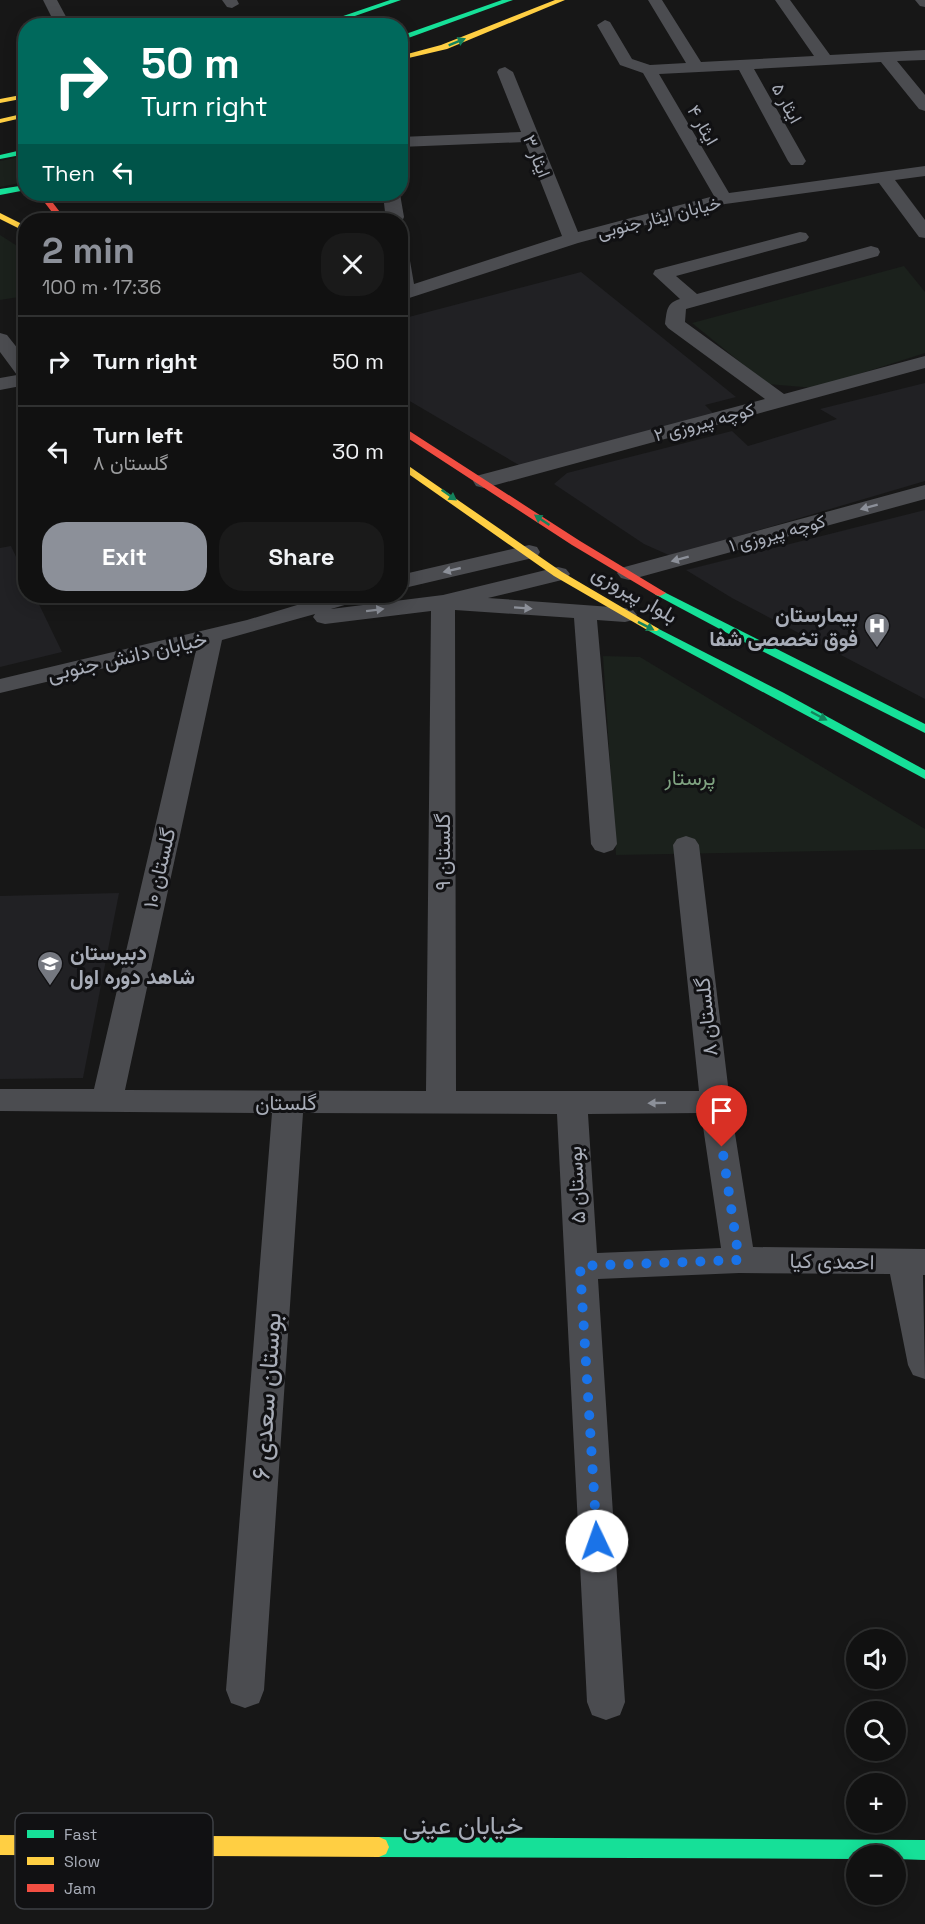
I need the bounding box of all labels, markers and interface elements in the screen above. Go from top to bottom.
text: 50 m [141,37,240,90]
one-way arrow [448,37,466,47]
icon: right [42,42,120,120]
street label: ایثار ۵ [767,79,807,127]
text: Turn right [141,89,268,124]
street label: ایثار ۴ [682,101,724,149]
street label: ایثار ۳ [518,131,556,181]
icon: left [107,156,140,189]
text: Then [42,159,95,187]
street label: خیابان ایثار جنوبی [595,190,723,244]
text: 2 min [42,228,135,274]
button: close [321,233,384,296]
text: 100 m · 17:36 [42,274,161,300]
icon: right [42,345,75,378]
text: Turn right [93,347,198,375]
text: 50 m [332,347,384,375]
street label: کوچه پیروزی ۲ [651,398,757,447]
text: Turn left [93,421,183,449]
icon: left [42,435,75,468]
text: 30 m [332,437,384,465]
text: گلستان ۸ [93,450,168,476]
one-way arrow [441,489,457,501]
one-way arrow [859,503,878,513]
street label: کوچه پیروزی ۱ [726,509,828,558]
one-way arrow [535,514,551,526]
button: Exit [42,522,207,591]
button: Share [219,522,384,591]
one-way arrow [671,555,689,564]
street label: بلوار پیروزی [587,559,683,630]
one-way arrow [442,566,461,575]
place label: بیمارستان فوق تخصصی شفا [709,601,858,652]
one-way arrow [513,603,532,613]
one-way arrow [366,606,385,615]
hospital icon: بیمارستان فوق تخصصی شفا [862,611,892,649]
one-way arrow [638,621,655,631]
street label: خیابان دانش جنوبی [45,625,209,687]
one-way arrow [811,711,828,721]
park label: پرستار [663,764,716,792]
street label: گلستان ۹ [429,814,456,891]
street label: گلستان ۱۰ [137,825,181,911]
place label: دبیرستان شاهد دوره اول [70,939,195,990]
school or university icon: دبیرستان شاهد دوره اول [35,949,65,987]
street label: گلستان ۸ [688,976,724,1058]
pin [696,1085,747,1147]
street label: گلستان [255,1089,317,1116]
icon: arrive [705,1094,738,1127]
one-way arrow [647,1098,666,1107]
street label: بوستان ۵ [560,1146,592,1224]
street label: احمدی کیا [789,1247,875,1275]
street label: بوستان سعدی ۶ [243,1311,289,1481]
position arrow [565,1509,629,1573]
map controls [846,1629,906,1905]
button: sound [846,1629,906,1689]
button: search [846,1701,906,1761]
button: + [846,1773,906,1833]
street label: خیابان عینی [402,1808,524,1842]
legend [15,1813,213,1909]
text: Fast [64,1824,97,1845]
button: − [846,1845,906,1905]
text: Slow [64,1851,100,1872]
text: Jam [64,1878,96,1899]

